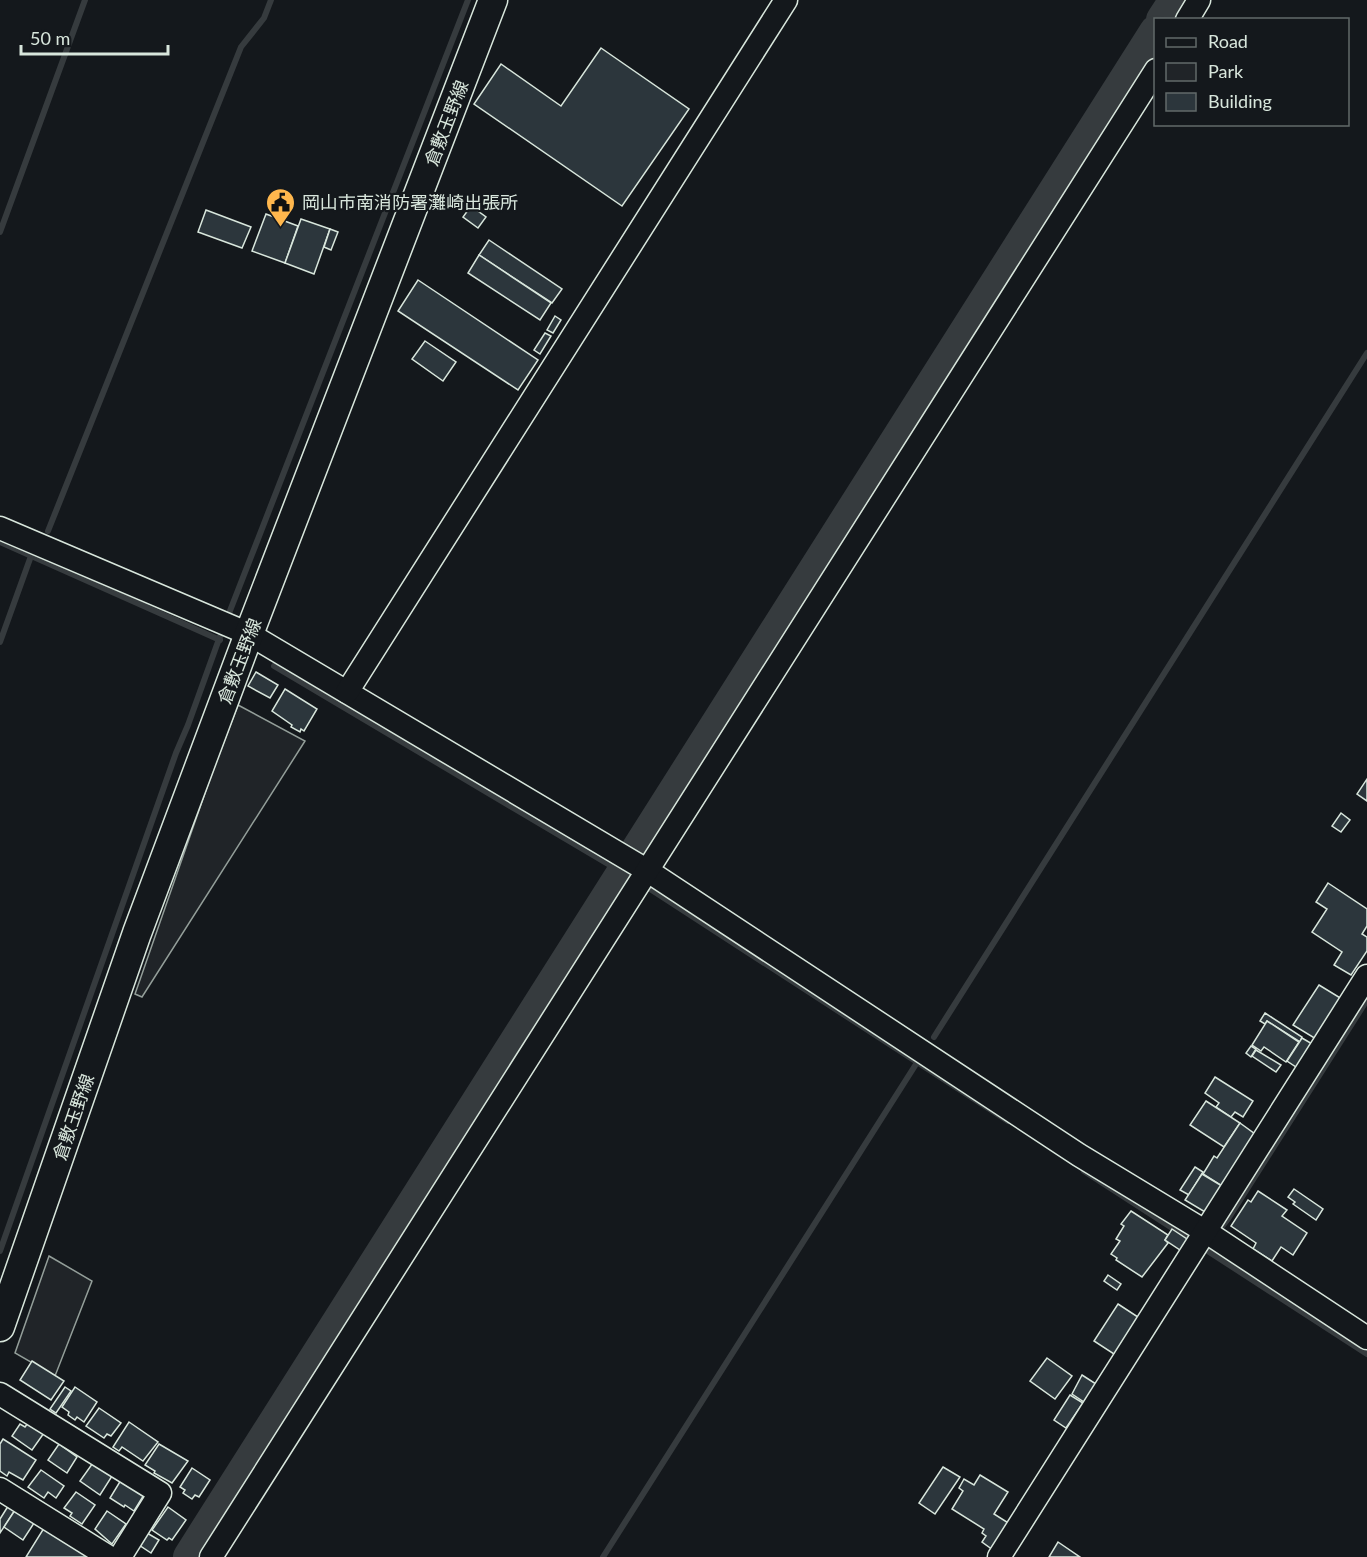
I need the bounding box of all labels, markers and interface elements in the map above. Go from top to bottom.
scale bar [21,18,168,56]
legend [1154,18,1349,126]
text: 50 m [30,27,70,49]
text: Road [1208,30,1248,52]
text: Park [1208,60,1244,82]
street label: 倉敷玉野線 [420,77,472,169]
text: Building [1208,90,1272,112]
public building icon: 岡山市南消防署灘崎出張所 [265,186,297,228]
place label: 岡山市南消防署灘崎出張所 [302,191,518,213]
street label: 倉敷玉野線 [213,615,265,707]
street label: 倉敷玉野線 [48,1071,98,1163]

